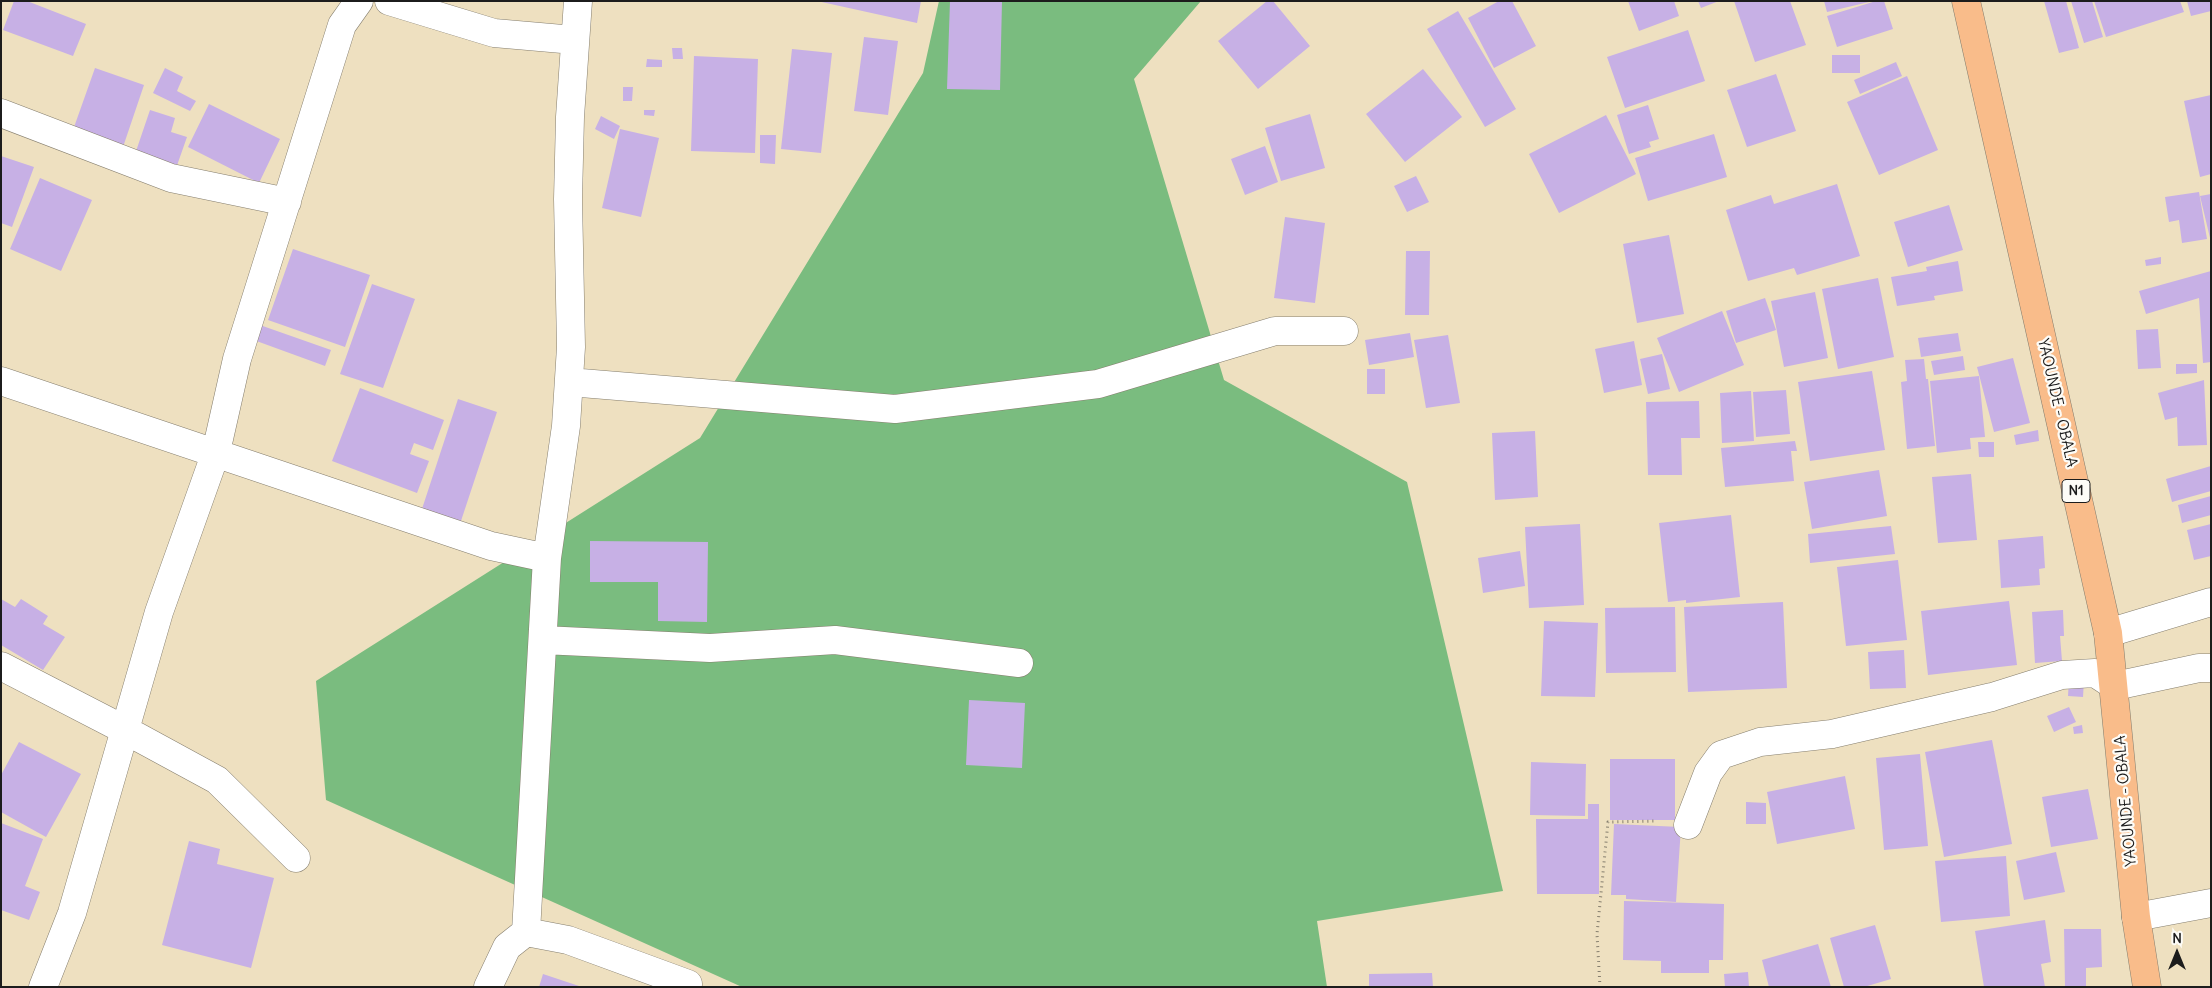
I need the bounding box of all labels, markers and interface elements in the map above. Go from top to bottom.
street label: YAOUNDE - OBALA [2033,337,2081,469]
road number: N1 [2062,480,2090,502]
street label: YAOUNDE - OBALA [2111,735,2141,867]
north arrow [2152,928,2202,978]
text: N [2172,929,2182,947]

